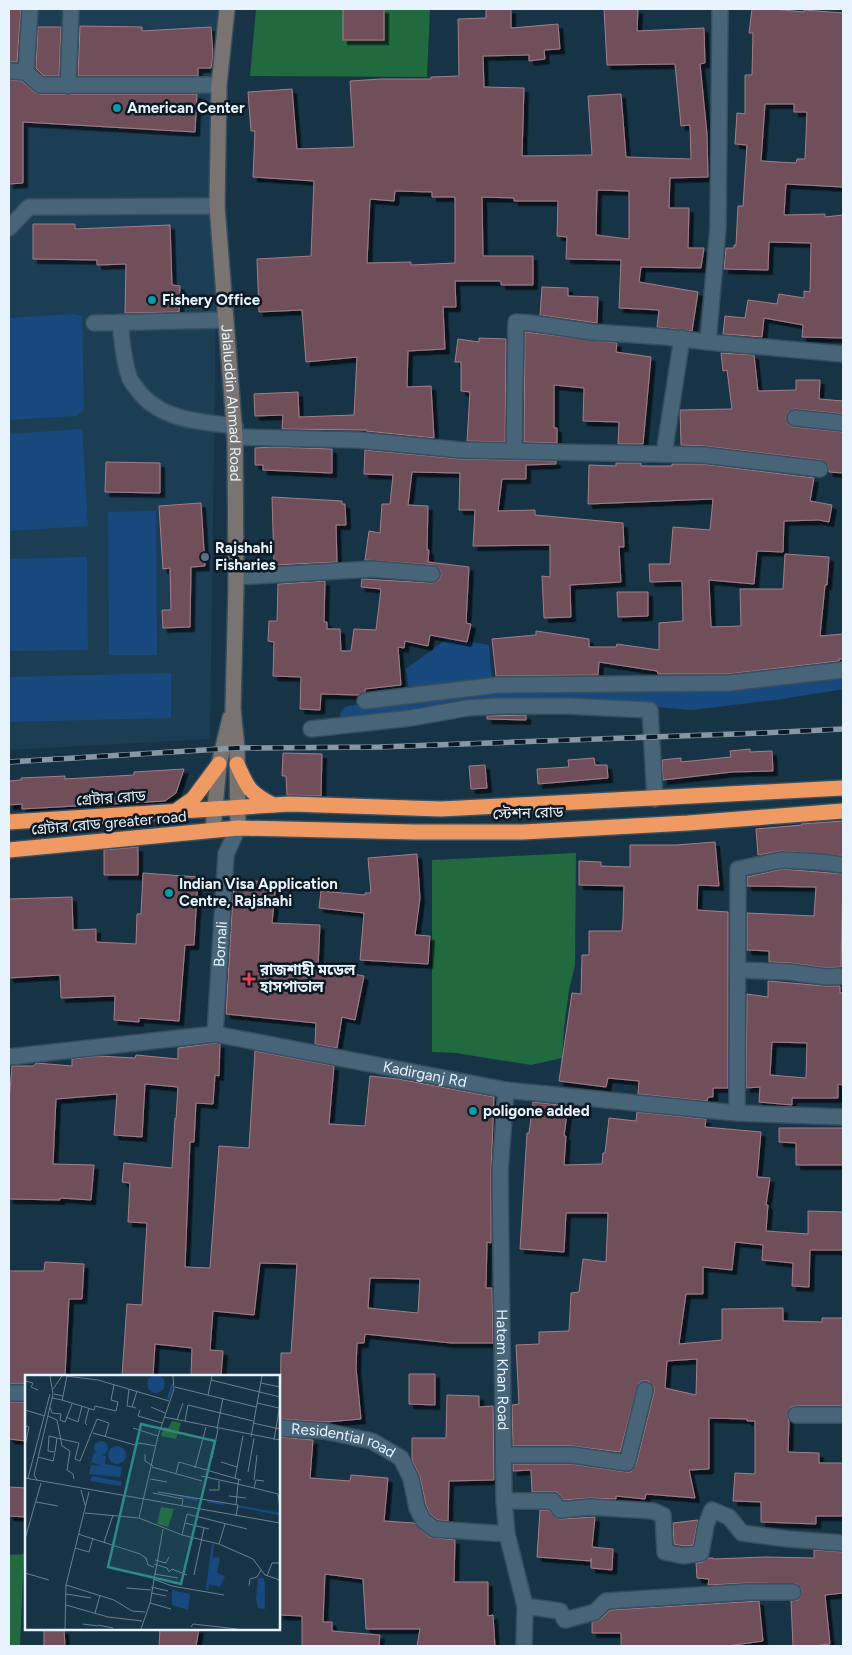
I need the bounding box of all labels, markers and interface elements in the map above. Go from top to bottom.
place label: American Center [127,99,245,117]
marker: American Center [111,102,123,114]
place label: Fishery Office [162,291,261,309]
marker: Fishery Office [146,294,158,306]
street label: Jalaluddin Ahmad Road [217,324,244,482]
place label: Rajshahi Fisharies [215,539,276,574]
marker: Rajshahi Fisharies [199,551,211,563]
street label: গ্রেটার রোড [76,787,147,809]
street label: স্টেশন রোড [492,803,564,823]
street label: গ্রেটার রোড greater road [31,807,187,839]
place label: Indian Visa Application Centre, Rajshahi [179,875,338,910]
marker: Indian Visa Application Centre, Rajshahi [163,887,175,899]
street label: Bornali [210,921,231,968]
place label: রাজশাহী মডেল হাসপাতাল [259,961,356,996]
marker: রাজশাহী মডেল হাসপাতাল [242,972,256,986]
street label: Kadirganj Rd [382,1058,468,1091]
place label: poligone added [483,1102,590,1120]
marker: poligone added [467,1105,479,1117]
street label: Hatem Khan Road [493,1309,512,1430]
inset map [25,1375,280,1630]
street label: Residential road [291,1420,399,1462]

